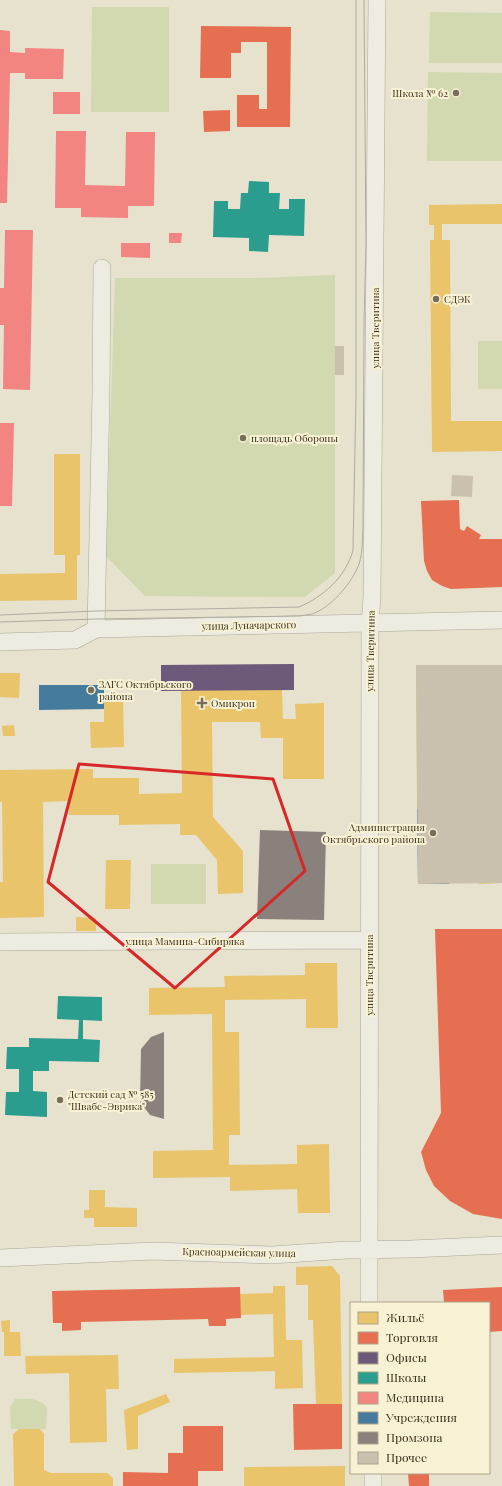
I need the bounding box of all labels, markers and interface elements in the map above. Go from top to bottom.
place label: Школа № 62 [392,86,448,100]
marker: Школа № 62 [451,88,461,98]
street label: улица Тверитина [368,287,382,370]
place label: СДЭК [444,292,471,306]
marker: СДЭК [431,294,441,304]
place label: площадь Обороны [251,431,338,445]
marker: площадь Обороны [238,433,248,443]
street label: улица Тверитина [362,610,378,693]
street label: улица Луначарского [201,617,297,633]
place label: ЗАГС Октябрьского района [99,677,192,703]
marker: ЗАГС Октябрьского района [86,685,96,695]
place label: Омикрон [211,696,255,710]
marker: Омикрон [196,697,208,709]
place label: Администрация Октябрьского района [322,820,426,846]
marker: Администрация Октябрьского района [428,828,438,838]
street label: улица Мамина-Сибиряка [124,934,245,948]
street label: улица Тверитина [362,934,376,1017]
place label: Детский сад № 585 "Швабе-Эврика" [68,1087,154,1113]
marker: Детский сад № 585 "Швабе-Эврика" [55,1095,65,1105]
street label: Красноармейская улица [182,1244,296,1260]
legend [350,1302,490,1474]
text: Жильё [386,1309,424,1325]
text: Торговля [386,1329,439,1345]
text: Офисы [386,1349,427,1365]
text: Школы [386,1369,426,1385]
text: Медицина [386,1389,444,1405]
text: Учреждения [385,1409,458,1425]
text: Промзона [386,1429,443,1445]
text: Прочее [386,1449,427,1465]

